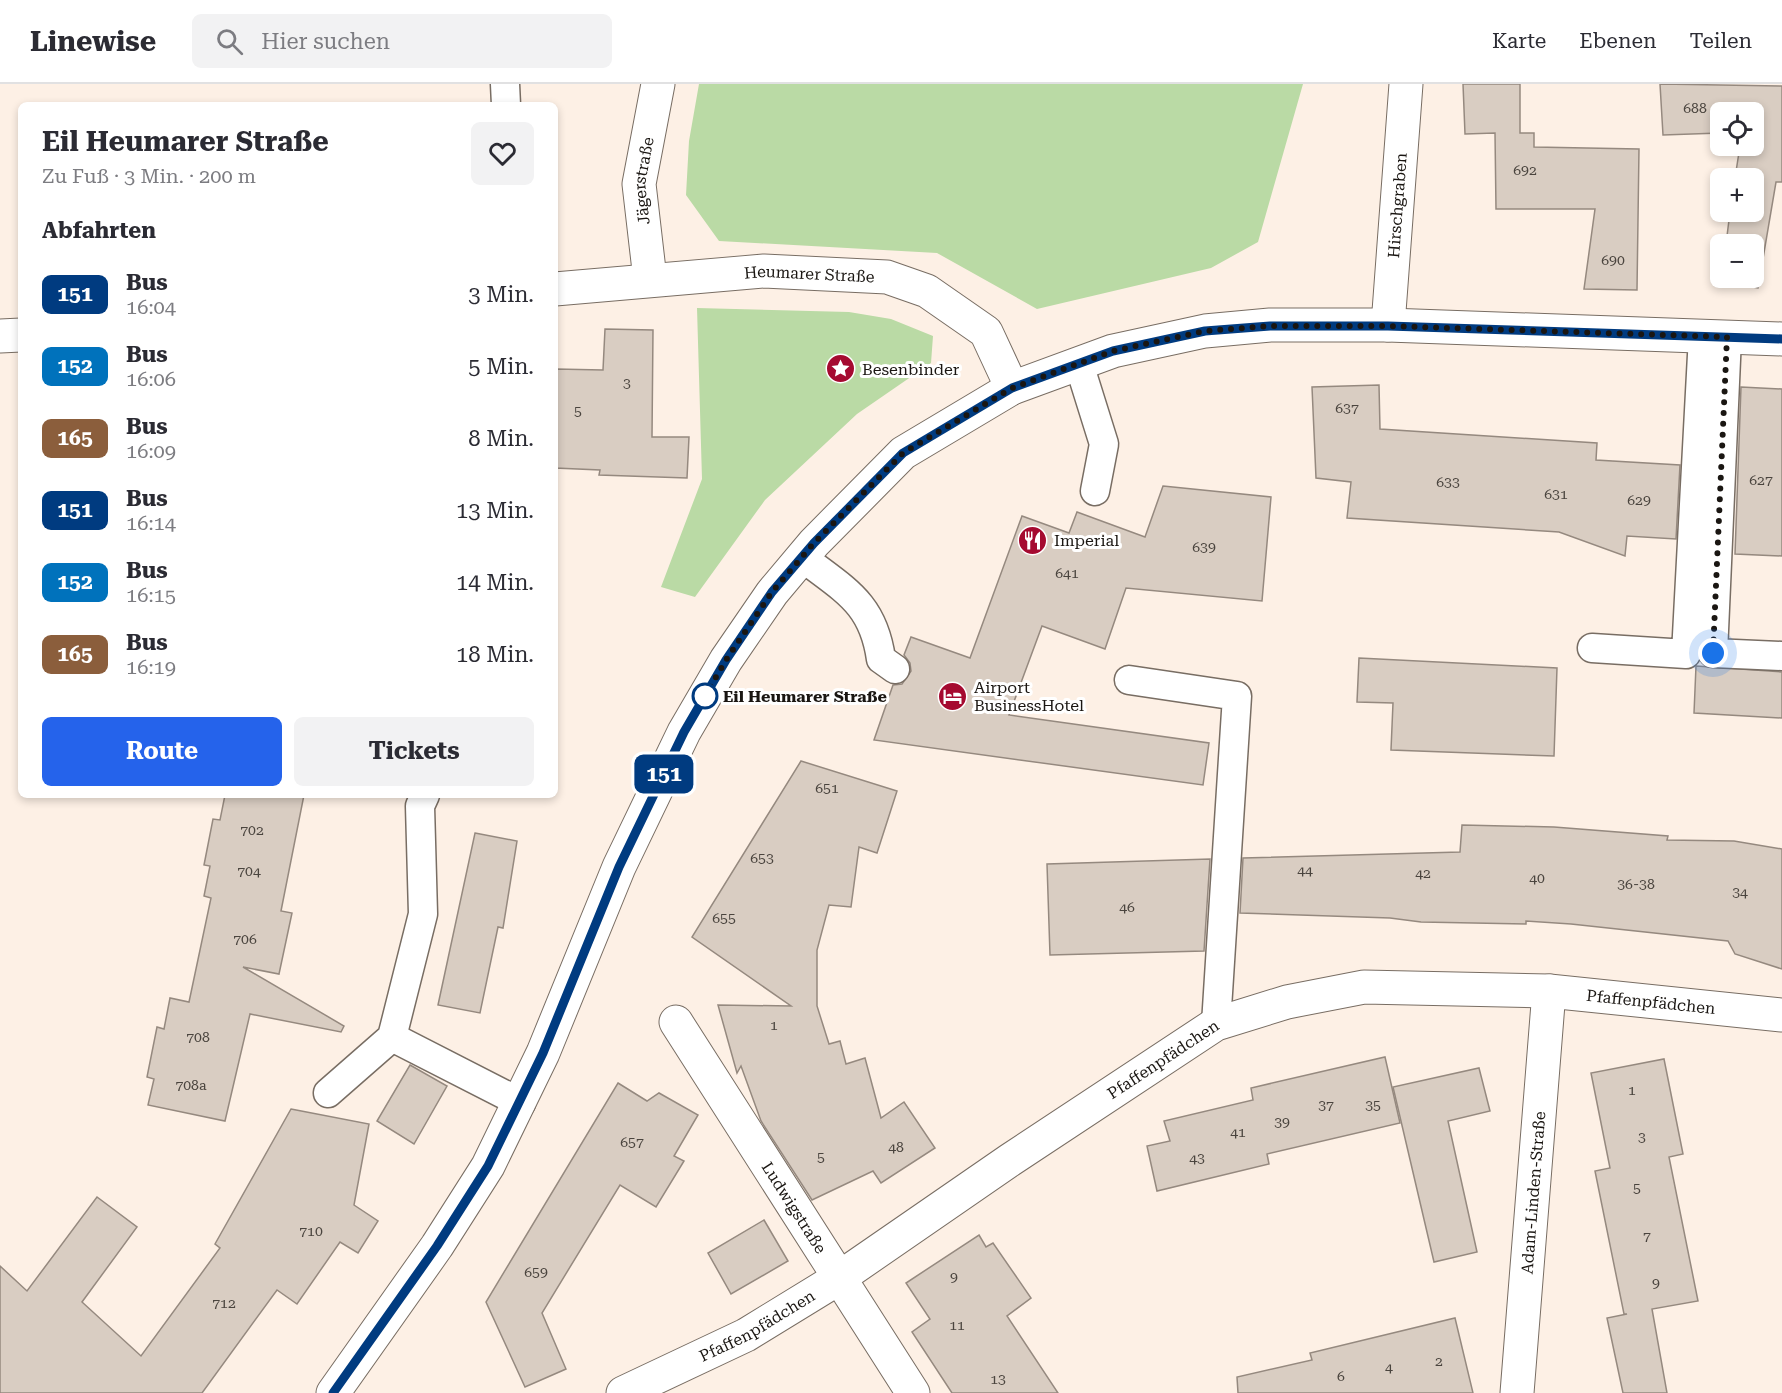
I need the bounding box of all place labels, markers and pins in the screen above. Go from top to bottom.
place icon: Besenbinder [825,353,857,385]
place label: Besenbinder [862,360,960,379]
restaurant icon: Imperial [1017,524,1049,556]
place label: Imperial [1054,531,1119,550]
place label: Airport BusinessHotel [974,678,1084,715]
hotel icon: Airport BusinessHotel [937,680,969,712]
marker: Eil Heumarer Straße [692,683,718,709]
place label: Eil Heumarer Straße [723,687,887,706]

